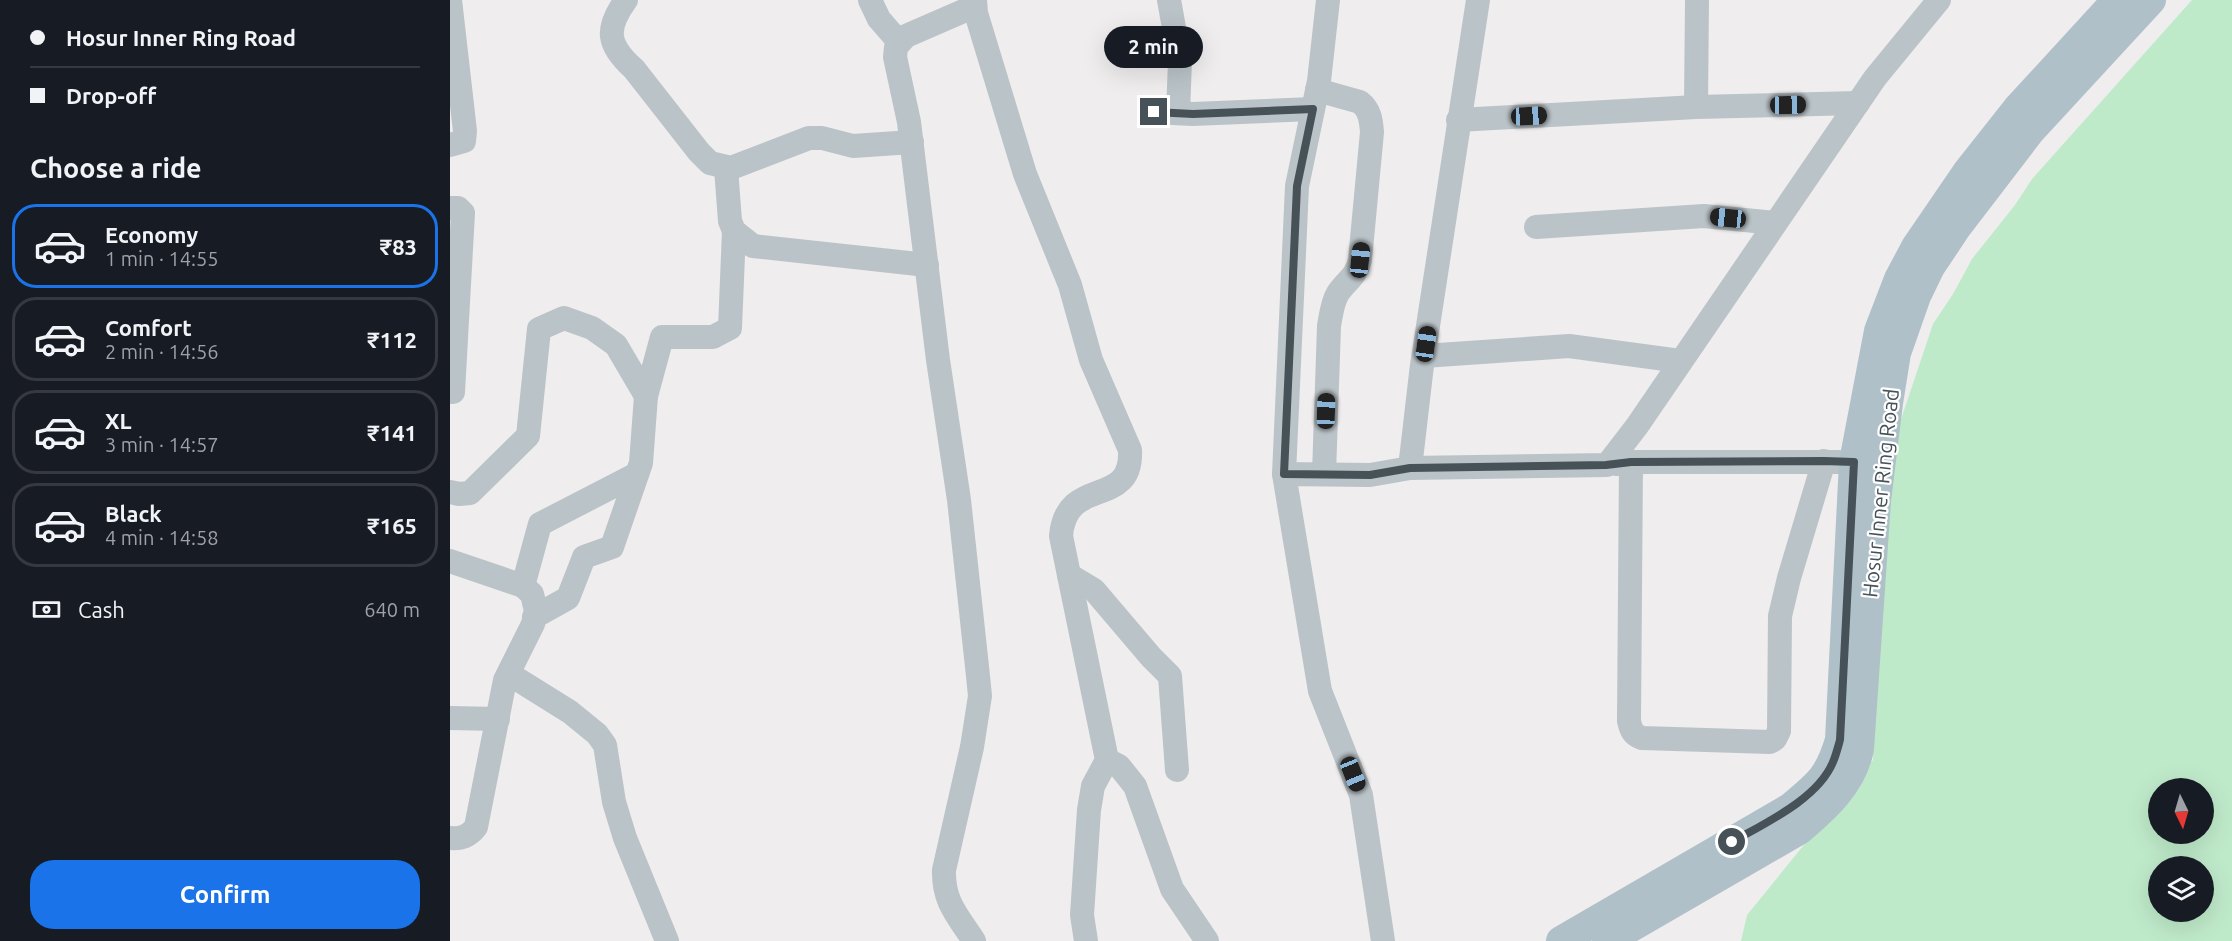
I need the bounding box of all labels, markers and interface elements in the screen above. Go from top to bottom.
text: Hosur Inner Ring Road [66,25,296,50]
callout: 2 min [1104,25,1204,67]
text: 2 min [1128,35,1179,58]
text: Drop-off [66,83,156,108]
car [1770,96,1806,114]
route end [1140,98,1167,125]
car [1511,106,1547,126]
text: Choose a ride [30,153,202,183]
car [1709,207,1747,229]
icon: car [33,219,87,273]
text: Economy [105,222,198,247]
text: ₹83 [380,234,417,259]
car [1349,241,1371,279]
text: 1 min · 14:55 [105,247,219,270]
icon: car [33,312,87,366]
text: Comfort [105,315,192,340]
car [1415,325,1437,363]
text: ₹112 [367,327,417,352]
text: 2 min · 14:56 [105,340,219,363]
street label: Hosur Inner Ring Road [1857,387,1903,599]
car [1316,393,1336,429]
icon: car [33,405,87,459]
text: XL [105,408,132,433]
text: ₹141 [367,420,417,445]
text: 3 min · 14:57 [105,433,219,456]
icon: car [33,498,87,552]
text: Black [105,501,162,526]
text: ₹165 [367,513,417,538]
text: 4 min · 14:58 [105,526,219,549]
icon: cash [30,593,63,626]
text: Cash [78,597,125,622]
text: 640 m [364,598,420,621]
car [1338,754,1368,794]
north arrow [2148,778,2214,844]
map controls [2148,778,2214,922]
route start [1718,828,1745,855]
button: layers [2148,856,2214,922]
button: Confirm [30,860,420,929]

